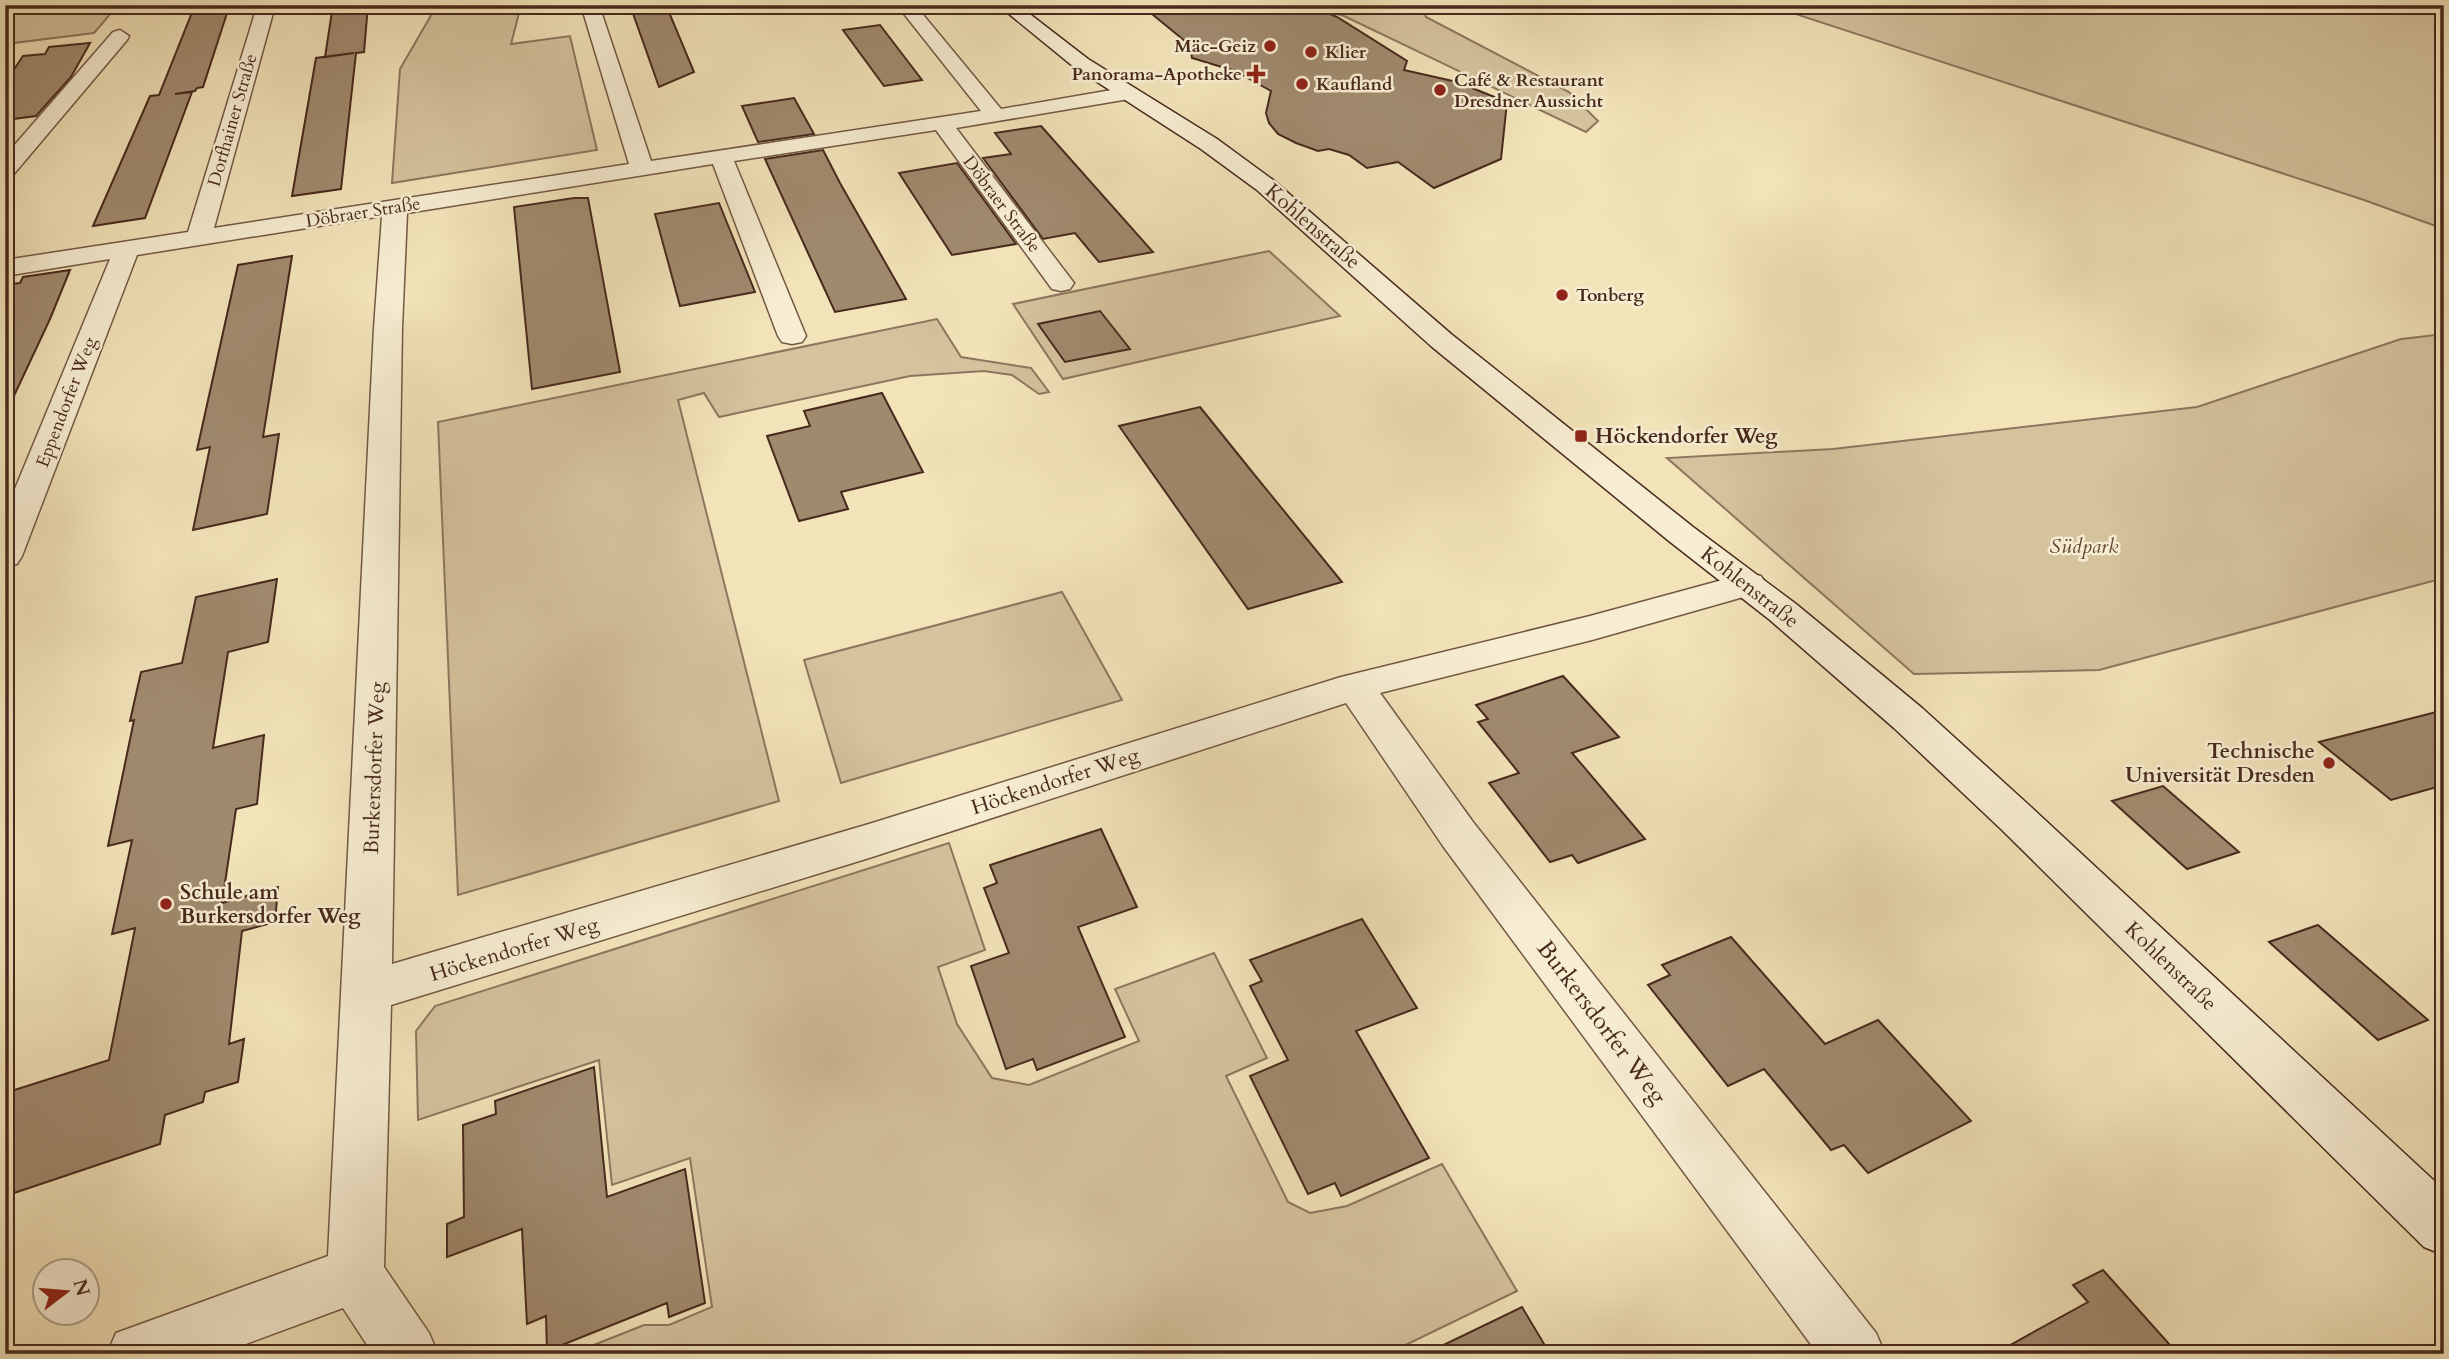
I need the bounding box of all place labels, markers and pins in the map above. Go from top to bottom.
place label: Mäc-Geiz [1174,34,1256,59]
marker: Mäc-Geiz [1262,38,1278,54]
place label: Klier [1325,40,1367,65]
marker: Klier [1303,44,1319,60]
place label: Panorama-Apotheke [1071,62,1242,87]
marker: Panorama-Apotheke [1248,66,1264,82]
place label: Café & Restaurant Dresdner Aussicht [1454,68,1604,114]
place label: Kaufland [1316,72,1393,97]
marker: Kaufland [1294,76,1310,92]
marker: Café & Restaurant Dresdner Aussicht [1432,82,1448,98]
place label: Tonberg [1576,283,1644,308]
marker: Tonberg [1554,287,1570,303]
place label: Höckendorfer Weg [1595,422,1778,451]
marker: Höckendorfer Weg [1573,428,1589,444]
place label: Technische Universität Dresden [2125,737,2316,790]
marker: Technische Universität Dresden [2321,755,2337,771]
place label: Schule am Burkersdorfer Weg [180,878,361,931]
marker: Schule am Burkersdorfer Weg [158,896,174,912]

